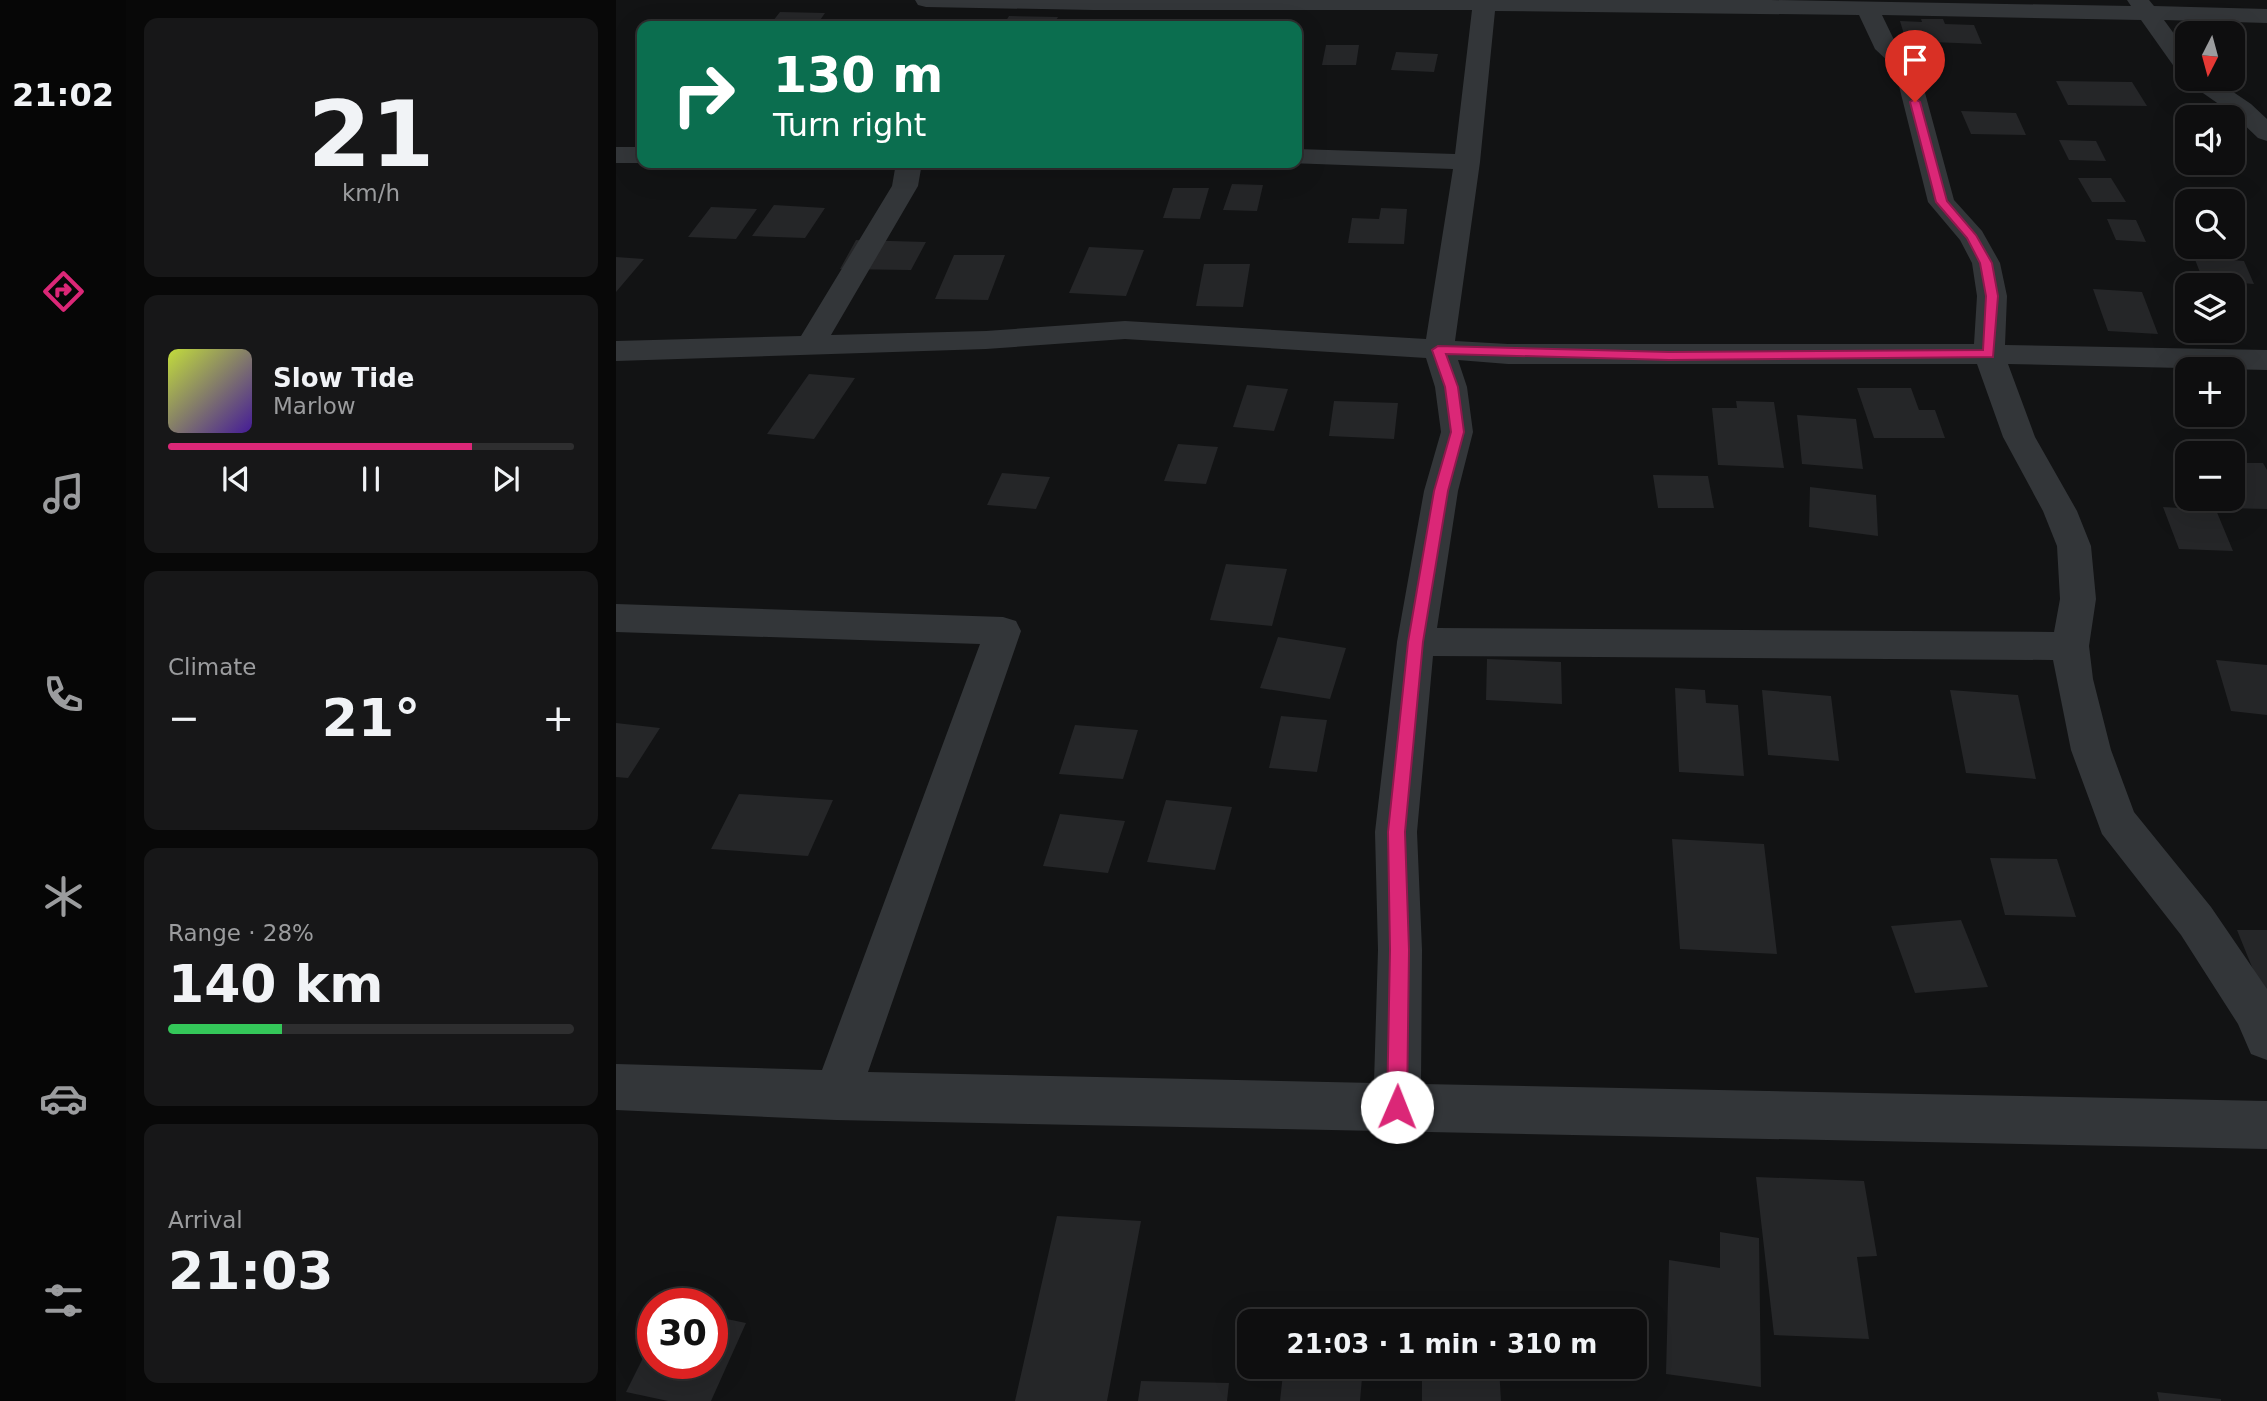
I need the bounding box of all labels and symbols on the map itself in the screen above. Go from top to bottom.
north arrow [2175,21,2245,91]
pin [1885,30,1945,102]
position arrow [1360,1070,1434,1144]
speed limit sign: 30 [637,1288,728,1379]

